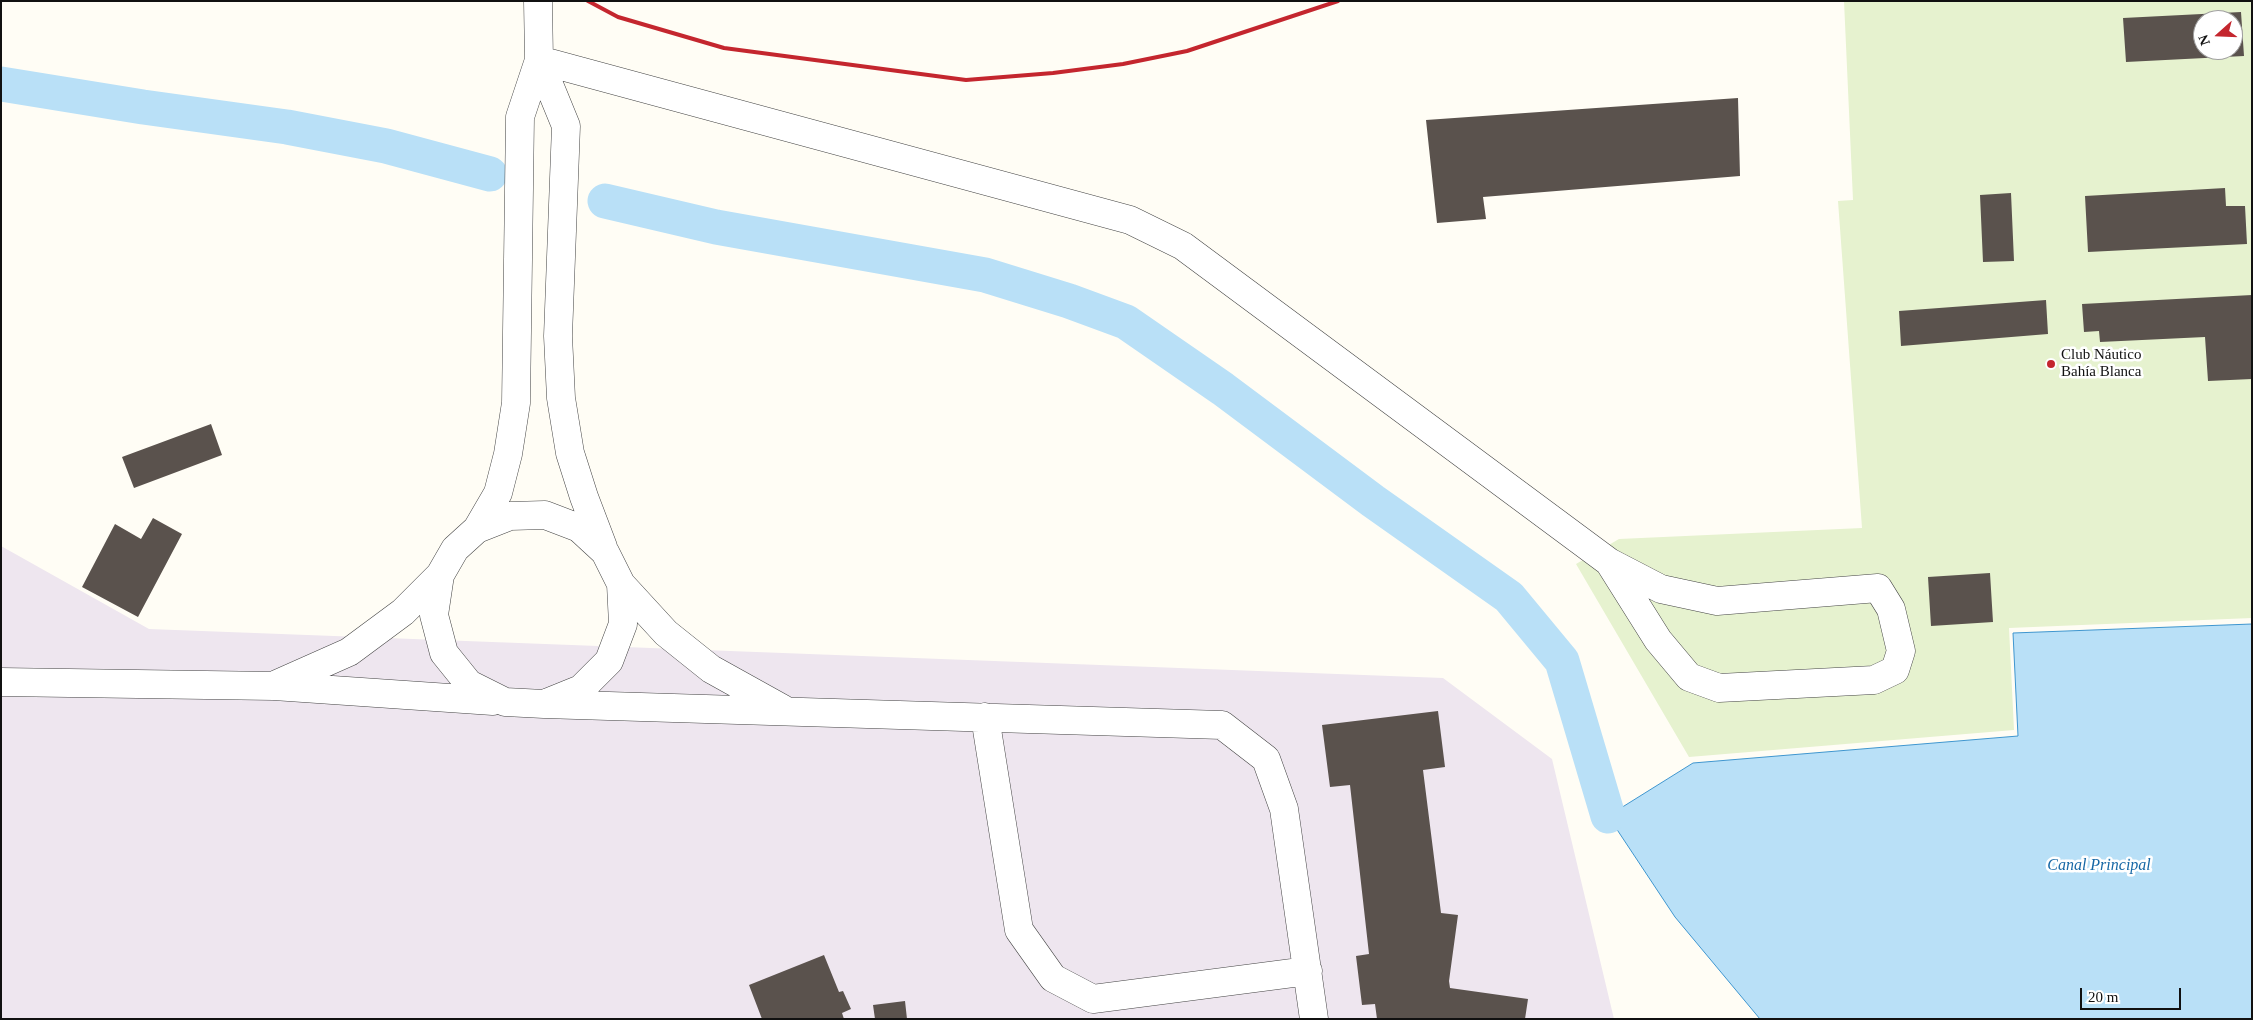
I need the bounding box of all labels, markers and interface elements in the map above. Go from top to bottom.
north arrow [2193,10,2243,60]
text: N [2196,33,2213,47]
place label: Club Náutico Bahía Blanca [2061,346,2141,381]
marker: Club Náutico Bahía Blanca [2045,358,2057,370]
water label: Canal Principal [2047,856,2151,876]
scale bar [2083,978,2184,1010]
text: 20 m [2088,989,2118,1005]

